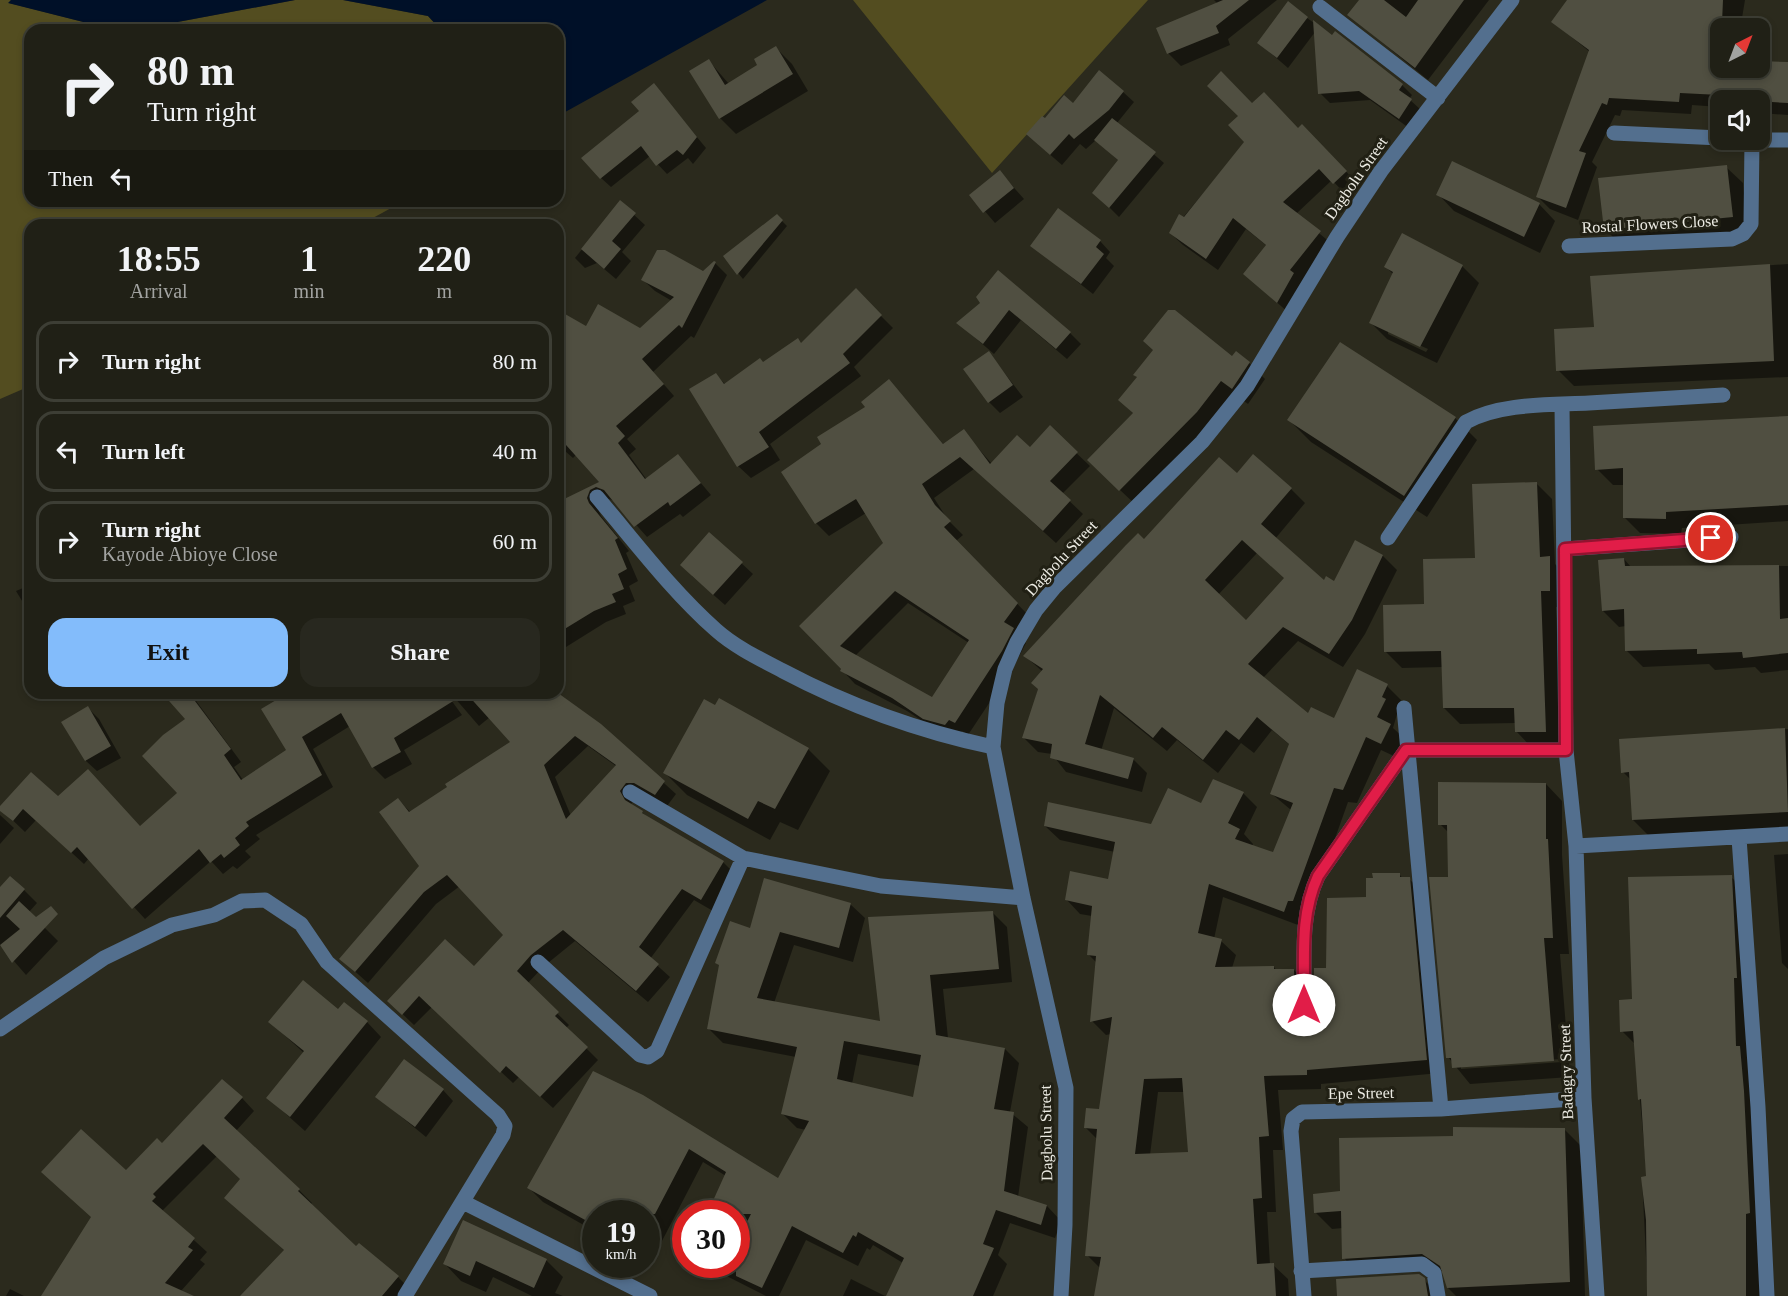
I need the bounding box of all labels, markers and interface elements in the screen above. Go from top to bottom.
north arrow [1710,18,1770,78]
map controls [1710,18,1770,150]
icon: right [48,48,126,126]
text: 80 m [147,48,235,94]
button: sound [1710,90,1770,150]
text: Turn right [147,97,256,127]
street label: Dagbolu Street [1321,133,1392,223]
icon: left [105,162,138,195]
text: Then [48,166,93,191]
street label: Rostal Flowers Close [1581,212,1719,236]
text: 18:55 [117,239,201,279]
text: 1 [300,239,318,279]
text: 220 [417,239,471,279]
text: Arrival [130,280,188,302]
text: min [293,280,325,302]
text: m [437,280,452,302]
icon: right [51,345,84,378]
text: Turn right [102,349,201,374]
text: 80 m [492,349,537,374]
icon: left [51,435,84,468]
text: Turn left [102,439,185,464]
text: 40 m [492,439,537,464]
pin [1685,512,1736,563]
text: Turn right [102,517,201,542]
street label: Dagbolu Street [1022,517,1101,600]
icon: arrive [1694,521,1727,554]
icon: right [51,525,84,558]
text: 60 m [492,529,537,554]
text: Kayode Abioye Close [102,543,278,565]
button: Exit [48,618,288,687]
button: Share [300,618,540,687]
position arrow [1272,973,1336,1037]
street label: Badagry Street [1556,1023,1577,1120]
street label: Dagbolu Street [1037,1084,1056,1181]
street label: Epe Street [1328,1084,1395,1103]
speed limit sign: 30 [672,1200,750,1278]
text: 19 [606,1215,636,1248]
text: km/h [606,1246,636,1262]

